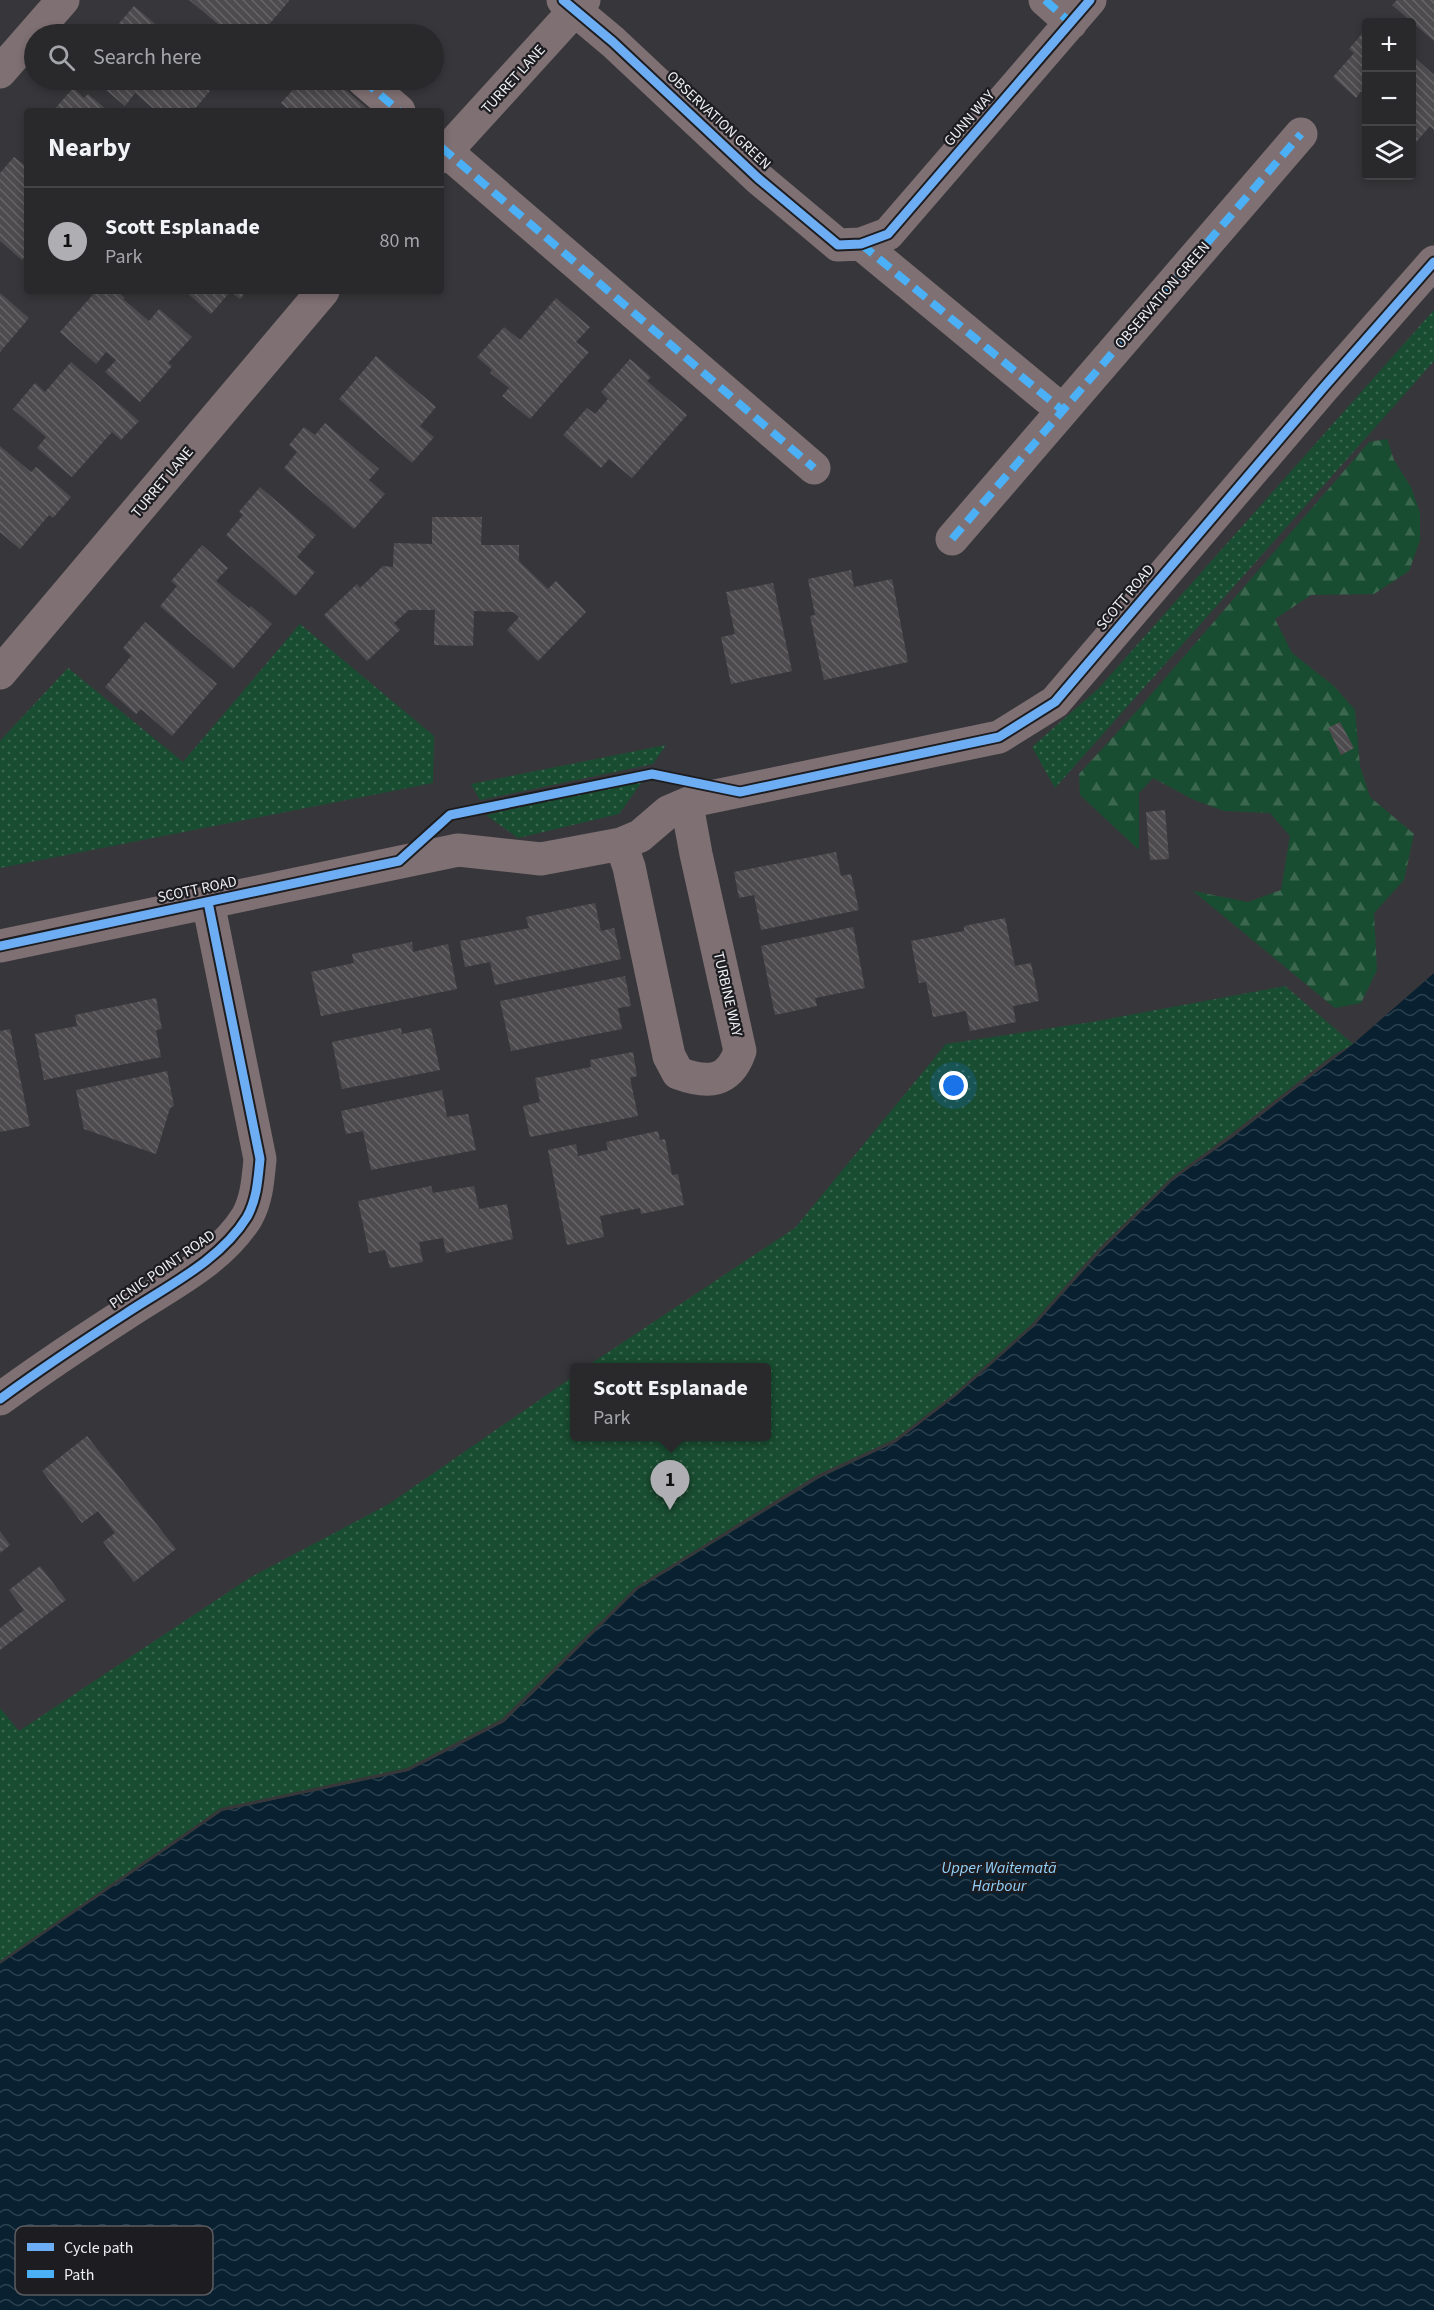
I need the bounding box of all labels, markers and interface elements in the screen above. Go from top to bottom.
map controls [1362,18,1416,180]
button: + [1362,18,1416,72]
search box [24,24,444,90]
street label: TURRET LANE [477,40,550,119]
icon: search [45,41,78,74]
text: Search here [93,41,201,73]
street label: OBSERVATION GREEN [662,66,776,174]
button: − [1362,72,1416,126]
street label: GUNN WAY [939,85,1000,151]
button: layers [1362,126,1416,180]
text: Nearby [48,129,131,166]
text: Scott Esplanade [105,211,260,243]
text: 1 [62,227,73,255]
text: 80 m [380,227,420,255]
street label: OBSERVATION GREEN [1110,237,1215,354]
text: Park [105,243,142,271]
street label: TURRET LANE [126,442,198,522]
street label: SCOTT ROAD [1091,560,1159,635]
street label: SCOTT ROAD [156,871,239,908]
street label: TURBINE WAY [708,950,748,1039]
your location [939,1071,968,1100]
street label: PICNIC POINT ROAD [105,1225,220,1314]
popup [570,1363,771,1441]
text: Scott Esplanade [593,1372,748,1404]
text: Park [593,1404,630,1432]
pin: 1 [650,1460,690,1510]
water label: Upper Waitematā Harbour [941,1857,1057,1897]
legend [15,2226,213,2295]
text: Cycle path [64,2237,133,2259]
text: Path [64,2264,94,2286]

